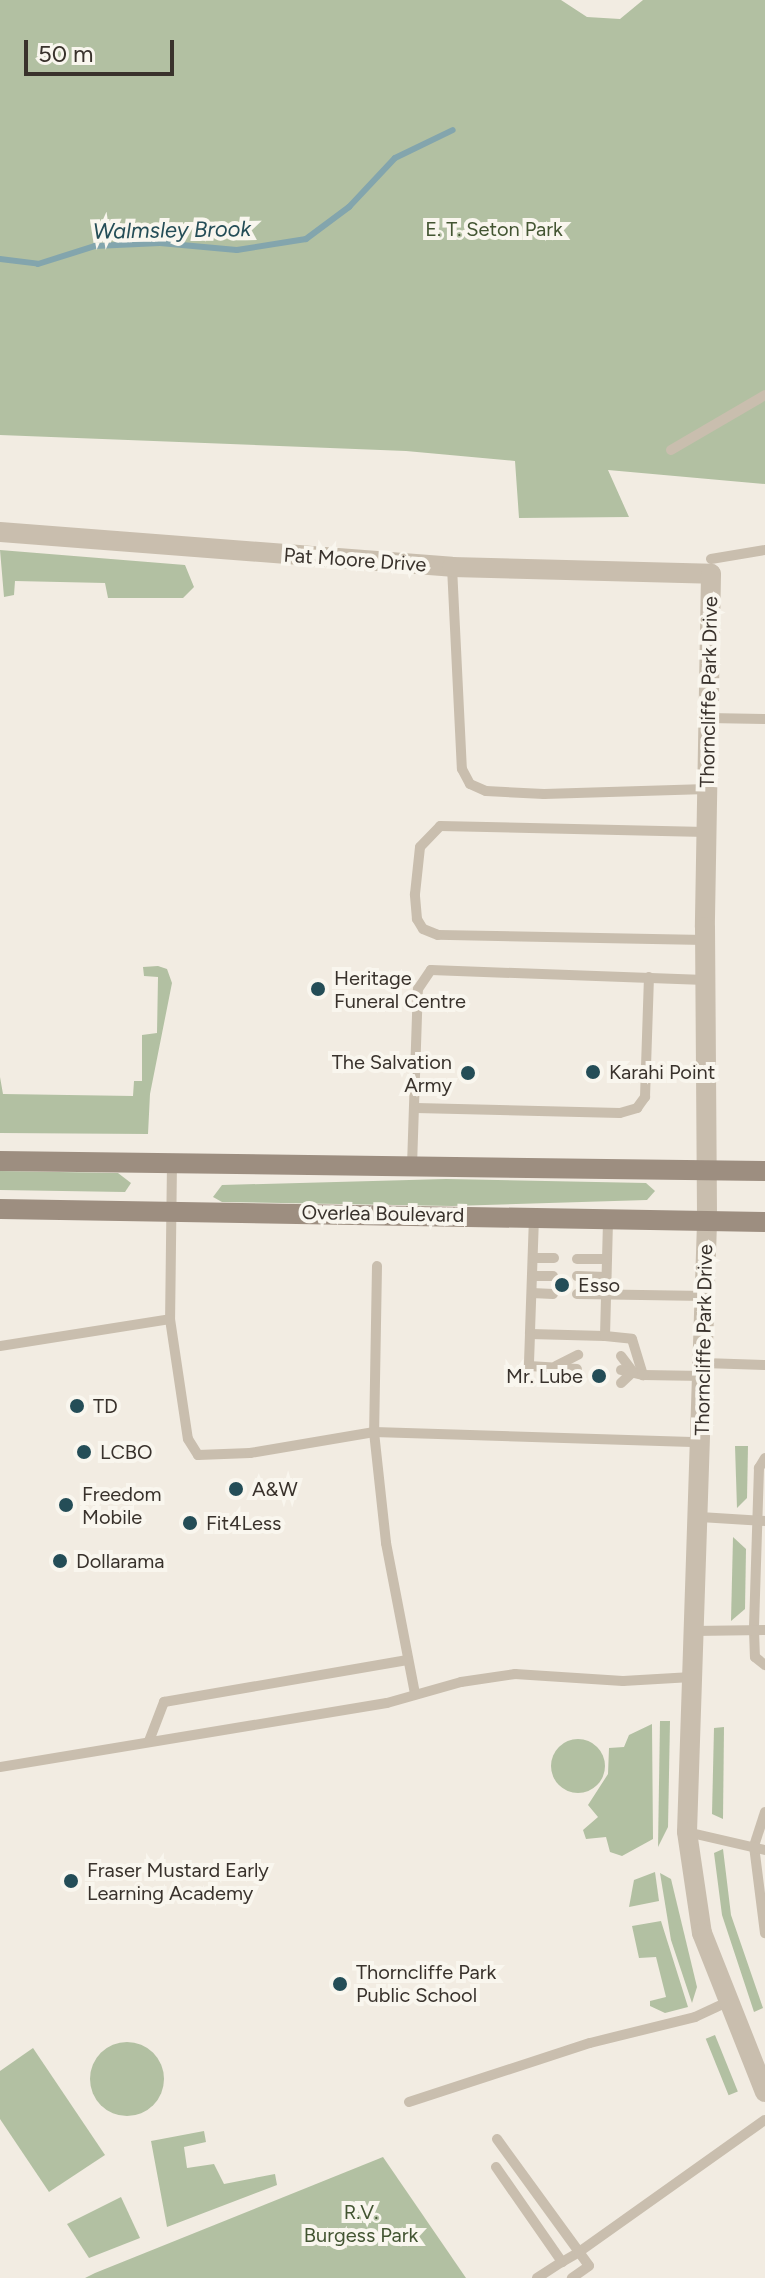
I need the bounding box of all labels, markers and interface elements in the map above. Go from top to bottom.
scale bar [28,24,178,74]
text: 50 m [38,39,94,68]
water label: Walmsley Brook [93,215,251,245]
park label: E. T. Seton Park [425,217,563,241]
street label: Pat Moore Drive [283,543,427,577]
street label: Thorncliffe Park Drive [695,596,723,788]
place label: Heritage Funeral Centre [334,966,466,1013]
marker: Heritage Funeral Centre [309,980,327,998]
place label: The Salvation Army [332,1050,452,1097]
place label: Karahi Point [609,1060,715,1084]
marker: Karahi Point [584,1063,602,1081]
marker: The Salvation Army [459,1064,477,1082]
street label: Overlea Boulevard [301,1201,465,1227]
street label: Thorncliffe Park Drive [690,1244,718,1436]
place label: Esso [578,1273,620,1297]
marker: Esso [553,1276,571,1294]
place label: Mr. Lube [506,1364,583,1388]
marker: Mr. Lube [590,1367,608,1385]
place label: TD [93,1394,118,1418]
marker: TD [68,1397,86,1415]
place label: LCBO [100,1440,153,1464]
marker: LCBO [75,1443,93,1461]
place label: A&W [252,1477,298,1501]
marker: A&W [227,1480,245,1498]
place label: Freedom Mobile [82,1482,162,1529]
marker: Freedom Mobile [57,1496,75,1514]
place label: Fit4Less [206,1511,281,1535]
marker: Fit4Less [181,1514,199,1532]
place label: Dollarama [76,1549,165,1573]
marker: Dollarama [51,1552,69,1570]
place label: Fraser Mustard Early Learning Academy [87,1858,269,1905]
marker: Fraser Mustard Early Learning Academy [62,1872,80,1890]
place label: Thorncliffe Park Public School [356,1960,496,2007]
marker: Thorncliffe Park Public School [331,1975,349,1993]
park label: R.V. Burgess Park [304,2200,418,2247]

